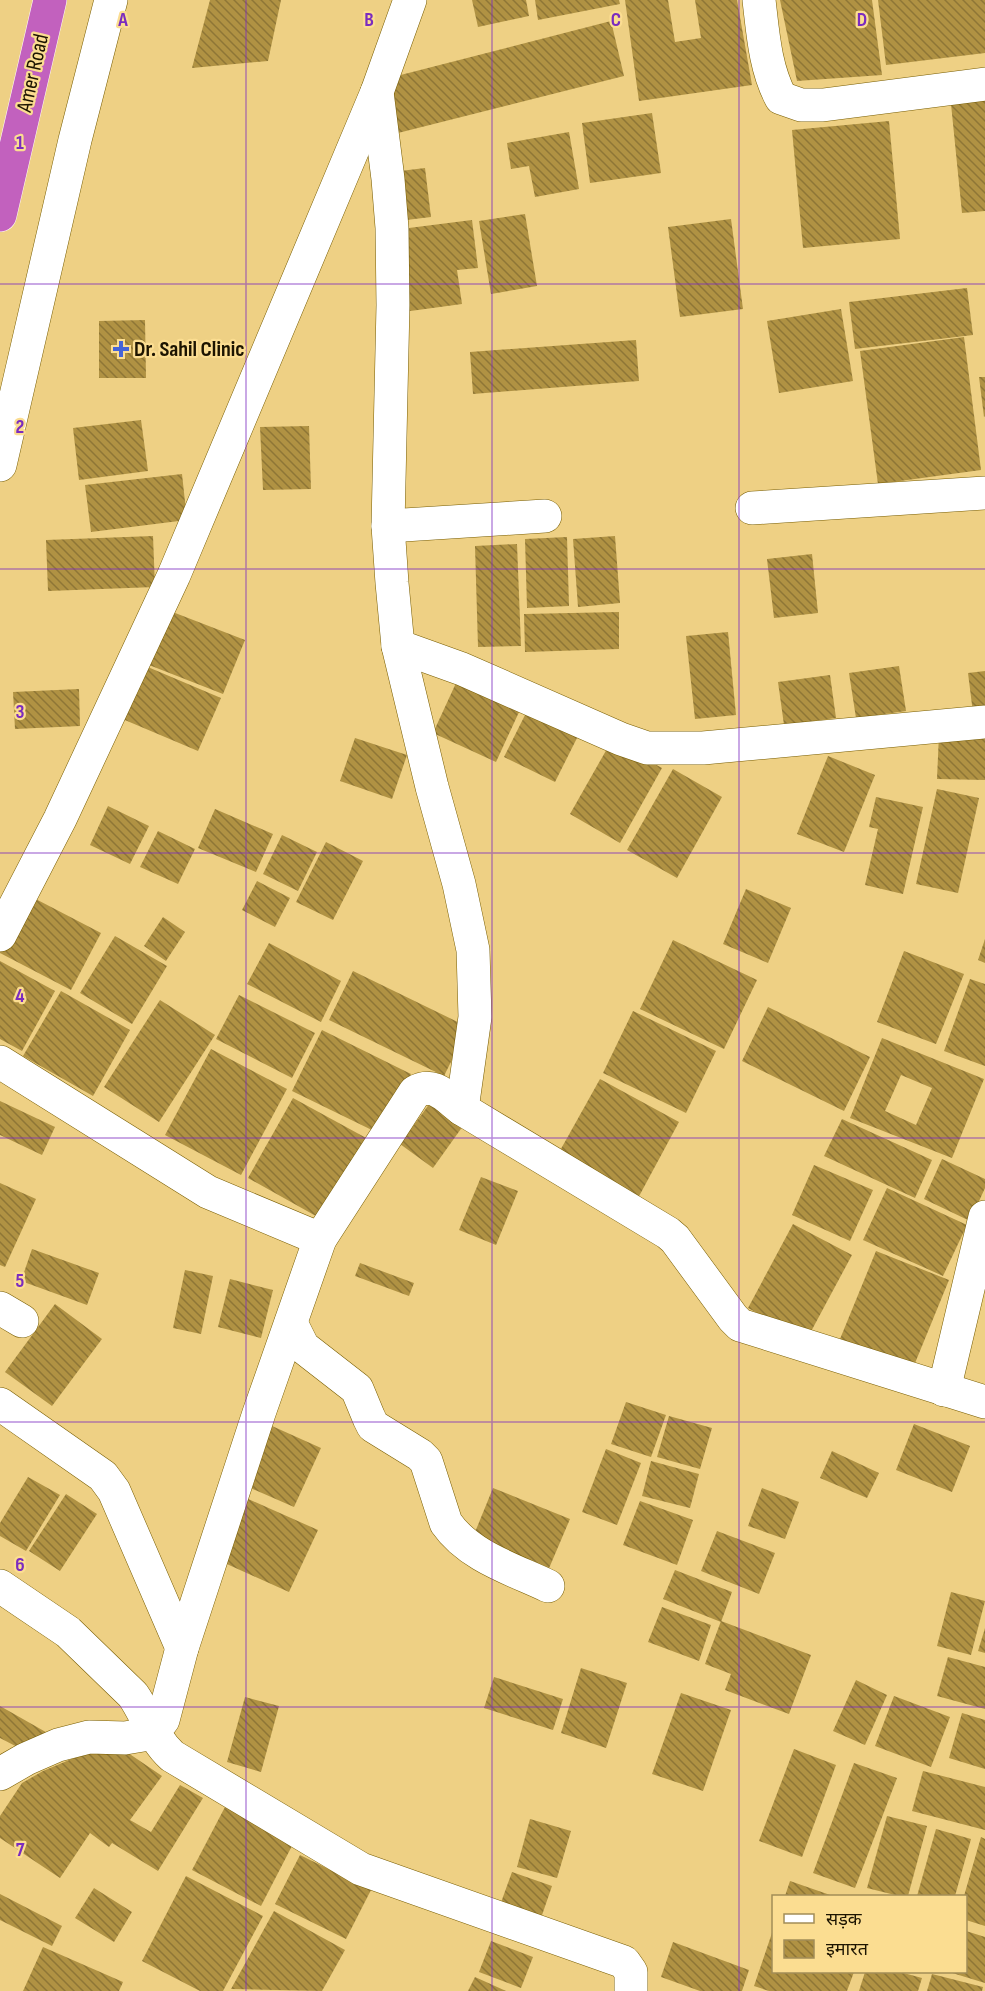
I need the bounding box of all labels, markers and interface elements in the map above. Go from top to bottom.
text: A [117,8,128,32]
text: B [364,8,374,32]
text: C [611,8,621,32]
text: D [857,8,867,32]
street label: Amer Road [11,31,55,116]
text: 1 [16,131,24,155]
place label: Dr. Sahil Clinic [134,336,245,363]
marker: Dr. Sahil Clinic [112,340,130,358]
text: 2 [16,415,24,439]
text: 3 [16,700,25,724]
text: 4 [15,984,25,1008]
text: 5 [16,1269,25,1293]
text: 6 [15,1553,25,1577]
text: 7 [16,1838,25,1862]
legend [772,1895,967,1973]
text: सड़क [826,1909,863,1930]
text: इमारत [826,1939,869,1960]

